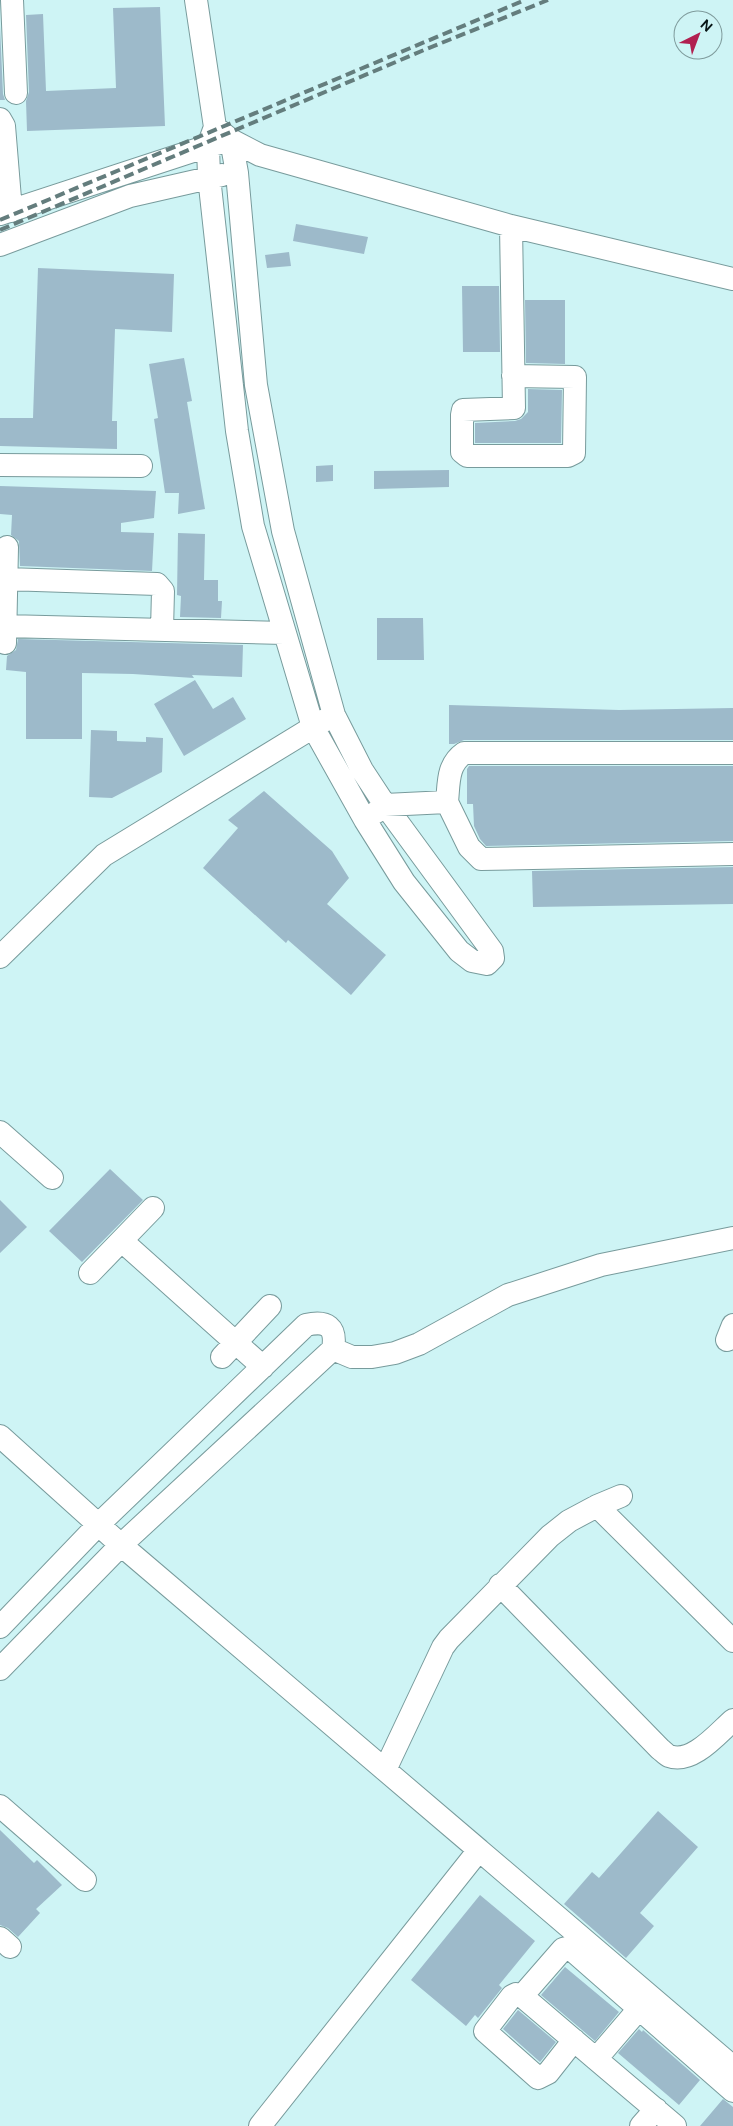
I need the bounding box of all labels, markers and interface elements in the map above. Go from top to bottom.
north arrow [673,10,723,60]
text: N [697,15,717,35]

